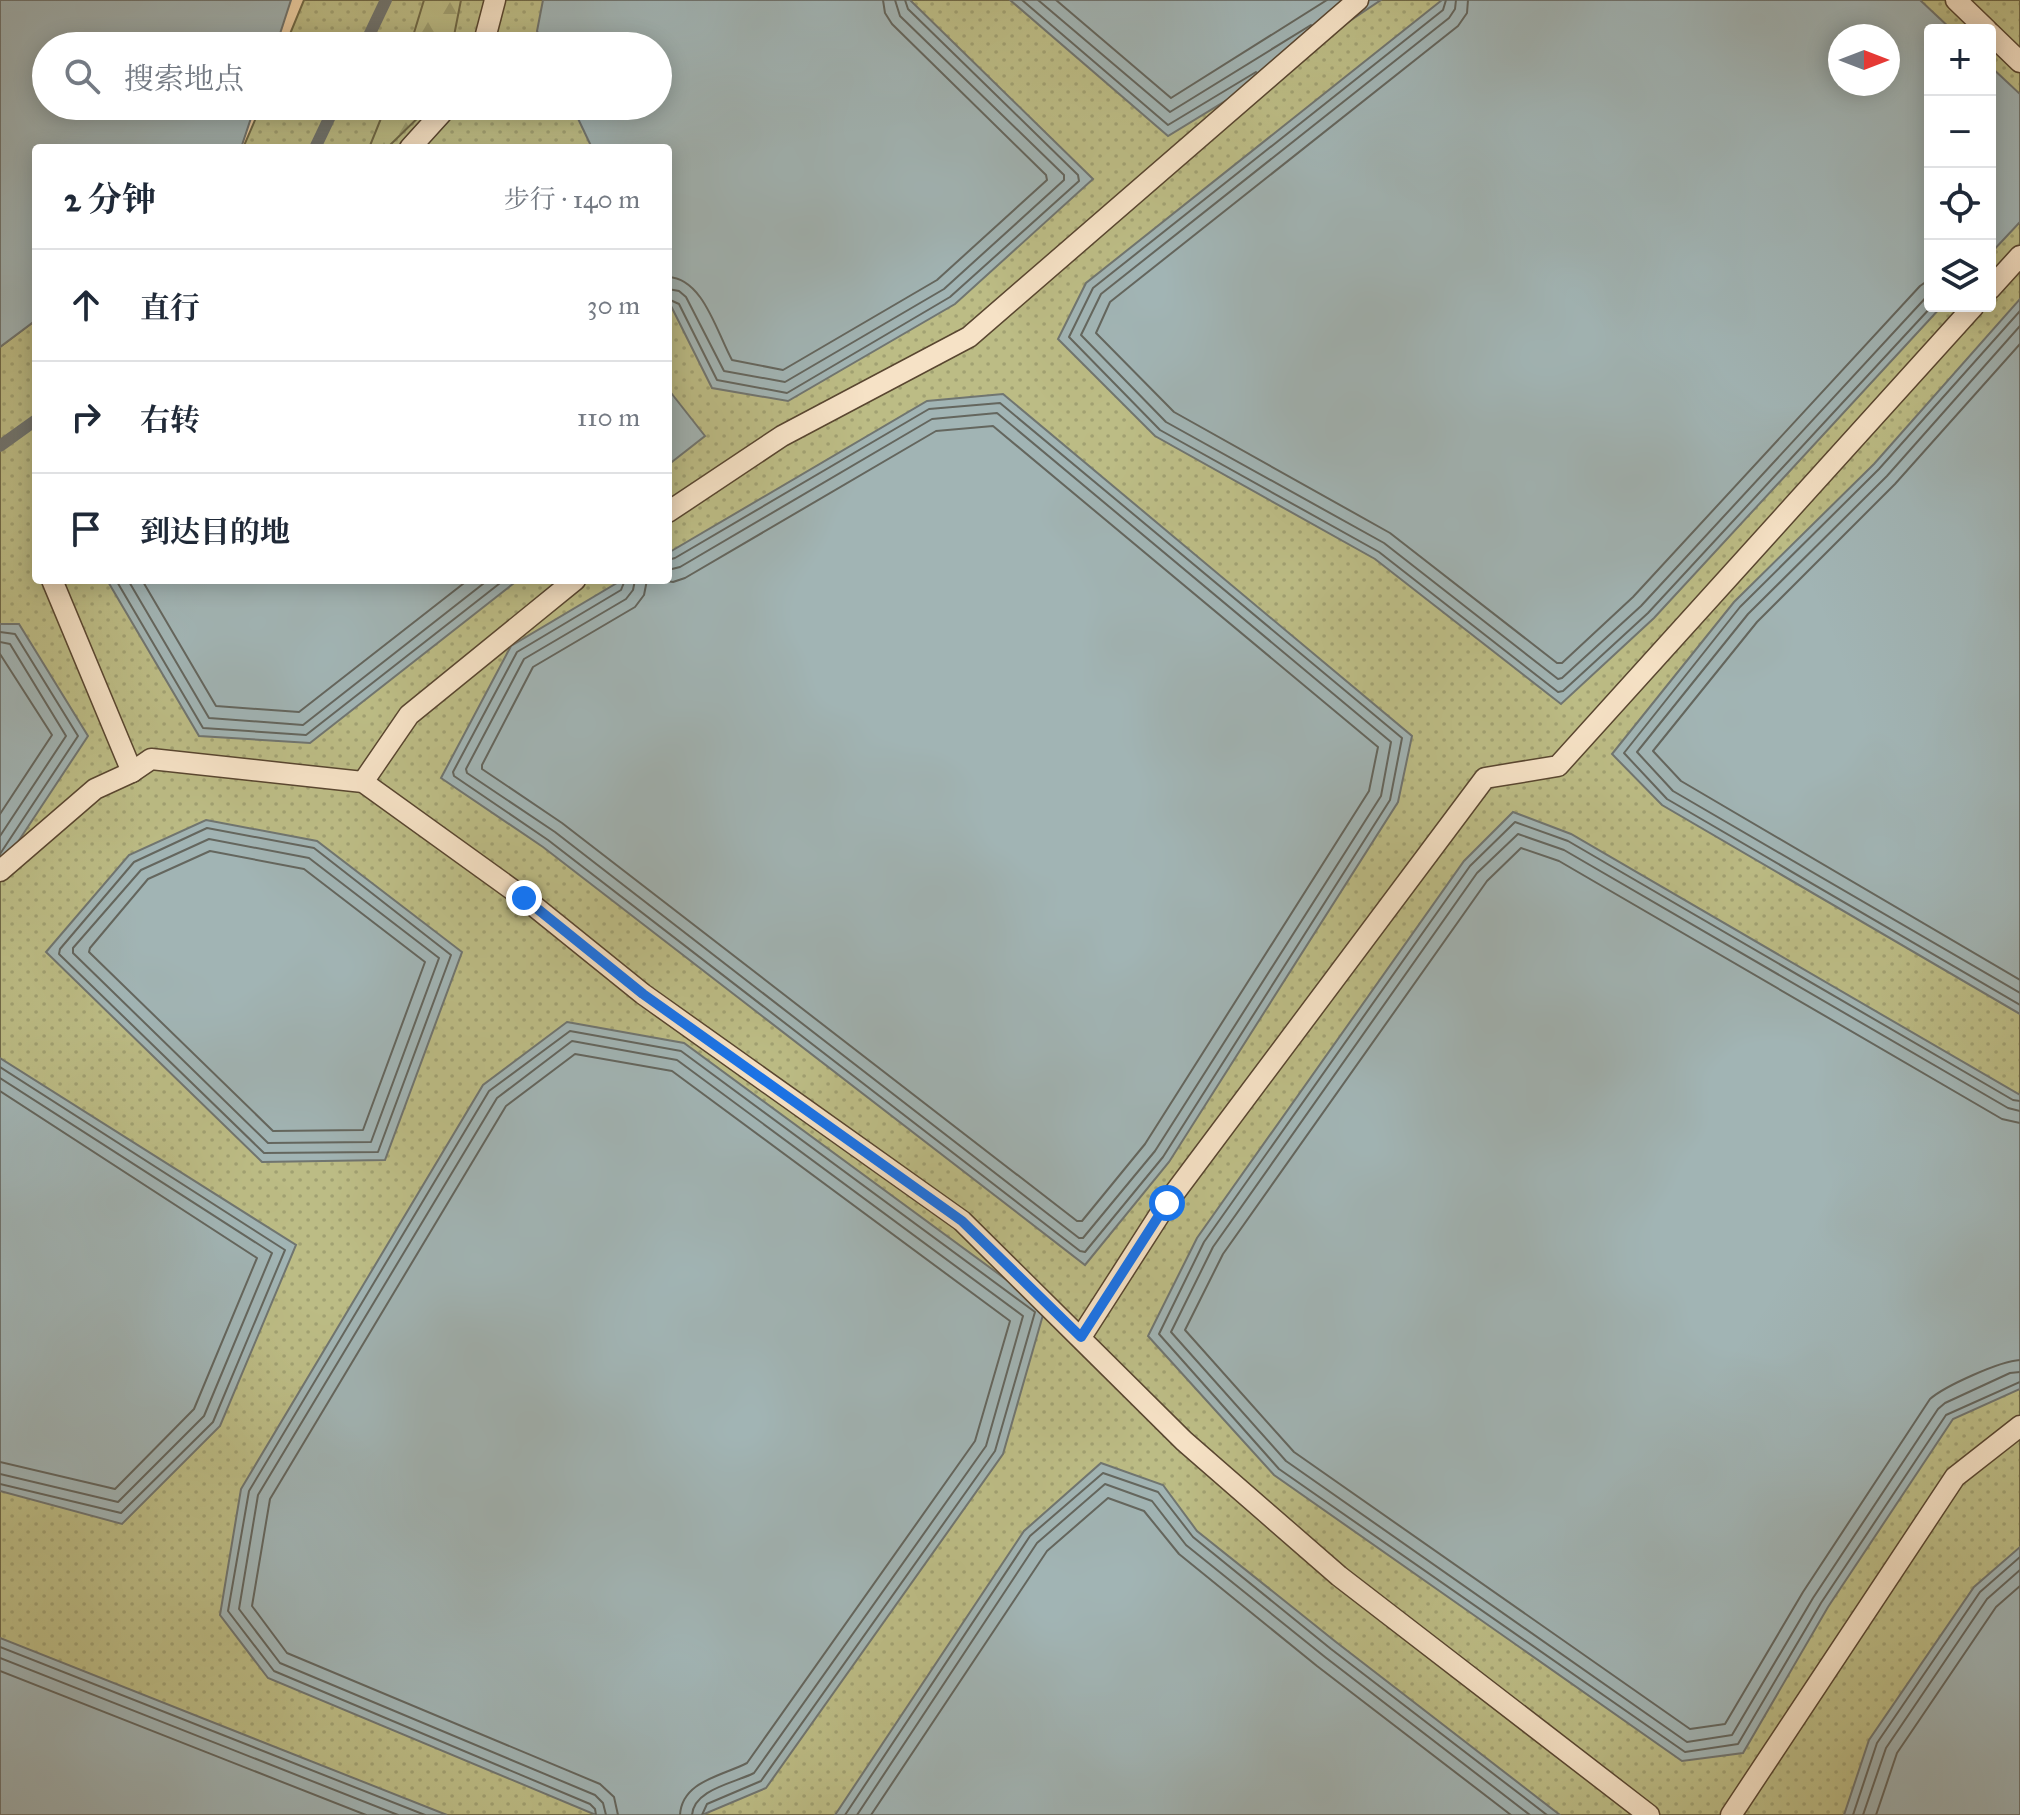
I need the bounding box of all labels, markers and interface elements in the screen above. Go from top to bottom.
north arrow [1828,24,1900,96]
map controls [1924,24,1996,312]
button: + [1924,24,1996,96]
search box [32,32,672,120]
icon: search [60,54,104,98]
text: 搜索地点 [124,61,244,97]
button: − [1924,96,1996,168]
button: locate [1924,168,1996,240]
text: 2 分钟 [64,179,156,220]
text: 步行 · 140 m [504,183,640,215]
button: layers [1924,240,1996,312]
icon: ahead [64,283,108,327]
text: 30 m [587,289,640,321]
text: 直行 [140,290,200,326]
icon: right [64,395,108,439]
text: 110 m [577,401,640,433]
text: 右转 [140,402,200,438]
icon: arrive [64,507,108,551]
text: 到达目的地 [140,514,290,550]
route end [506,880,542,916]
route start [1149,1185,1185,1221]

